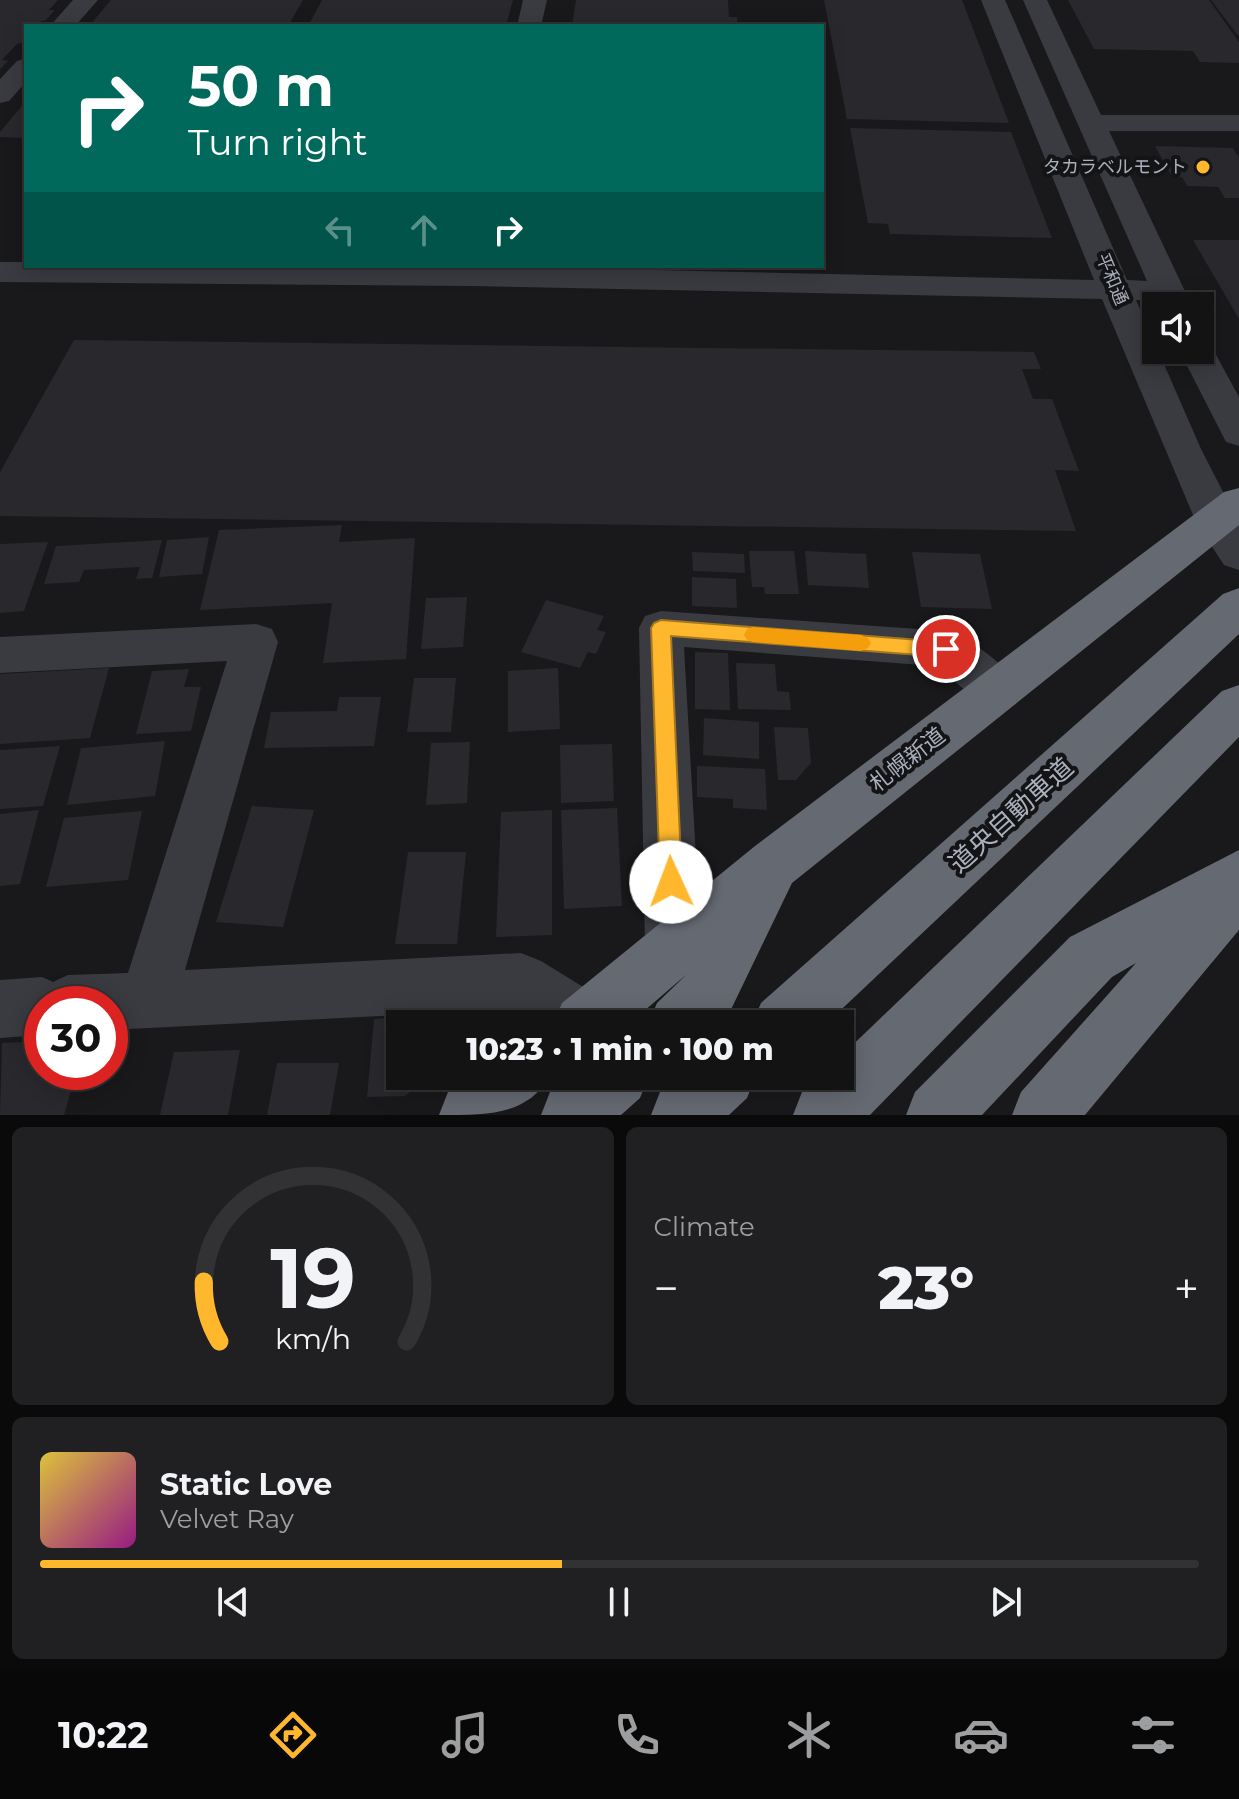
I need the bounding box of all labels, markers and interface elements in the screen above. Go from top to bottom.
text: 50 m [188,52,334,120]
icon: right [56,56,160,160]
text: Turn right [188,120,368,164]
place label: タカラベルモント [1043,156,1187,178]
marker: タカラベルモント [1194,158,1212,176]
icon: left [318,208,362,252]
icon: ahead [402,208,446,252]
icon: right [486,208,530,252]
street label: 平和通 [1091,250,1133,308]
map controls [1142,292,1214,364]
button: sound [1142,292,1214,364]
pin [912,615,980,683]
icon: arrive [924,627,968,671]
street label: 札幌新道 [864,722,950,797]
street label: 道央自動車道 [942,751,1080,879]
position arrow [629,840,713,924]
speed limit sign: 30 [24,986,128,1090]
text: 10:23 · 1 min · 100 m [466,1031,774,1068]
text: Climate [654,1211,755,1243]
text: 19 [270,1227,356,1329]
text: 23° [878,1251,974,1324]
text: − [654,1261,679,1315]
text: + [1174,1261,1199,1315]
text: km/h [275,1321,351,1356]
text: Static Love [160,1466,332,1503]
text: Velvet Ray [160,1503,294,1535]
icon: previous [211,1580,255,1624]
icon: pause [597,1580,641,1624]
icon: next [984,1580,1028,1624]
icon: directions [265,1707,321,1763]
icon: music [437,1707,493,1763]
icon: phone [609,1707,665,1763]
icon: climate [781,1707,837,1763]
icon: car [953,1707,1009,1763]
icon: filters [1125,1707,1181,1763]
text: 10:22 [58,1713,149,1757]

